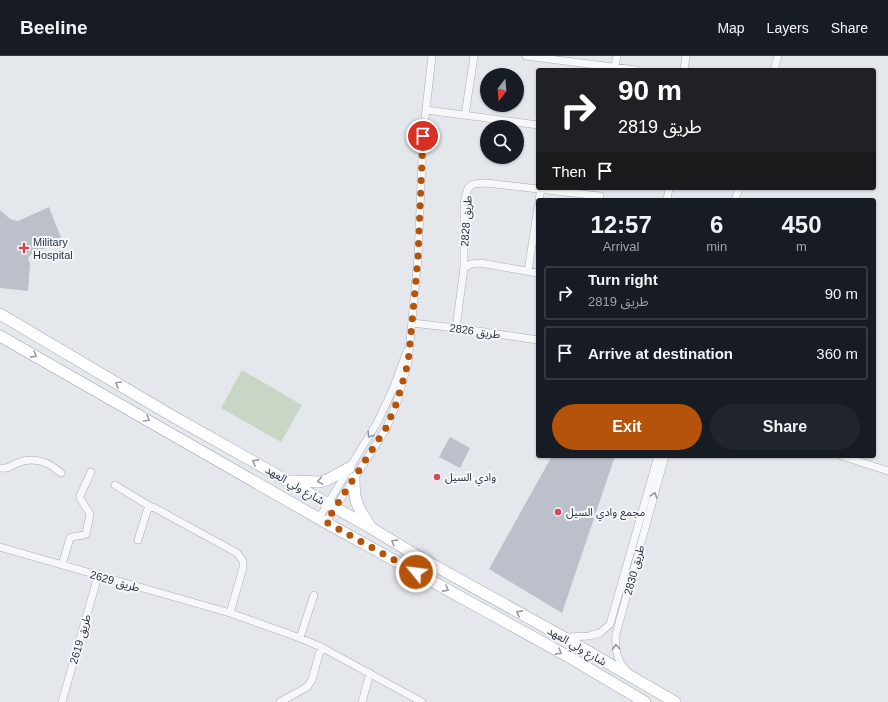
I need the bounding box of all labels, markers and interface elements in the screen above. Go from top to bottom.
text: Beeline [20,17,88,38]
text: Map [717,20,745,36]
text: Layers [767,20,809,36]
text: Share [831,20,868,36]
north arrow [480,68,524,112]
map controls [480,68,524,164]
text: 90 m [618,75,682,106]
icon: right [552,84,604,136]
text: طريق 2819 [618,117,702,137]
pin [406,119,440,153]
button: search [480,120,524,164]
icon: arrive [412,125,434,147]
icon: arrive [594,160,616,182]
text: Then [552,163,586,180]
street label: طريق 2828 [458,195,475,247]
text: 12:57 [590,211,652,238]
text: 6 [710,211,723,238]
text: 450 [782,211,822,238]
place label: Military Hospital [33,236,73,261]
text: Arrival [603,239,640,254]
text: min [706,239,727,254]
text: m [796,239,807,254]
marker: Military Hospital [18,242,30,254]
text: Turn right [588,271,658,288]
icon: right [554,282,576,304]
text: 90 m [825,285,858,302]
text: طريق 2819 [588,294,648,309]
street label: طريق 2826 [449,321,501,342]
icon: arrive [554,342,576,364]
text: Arrive at destination [588,345,733,362]
text: 360 m [816,345,858,362]
one-way arrow [30,350,37,358]
one-way arrow [115,382,122,389]
button: Exit [552,404,702,450]
button: Share [710,404,860,450]
one-way arrow [143,415,150,422]
one-way arrow [367,431,374,438]
one-way arrow [252,460,259,467]
street label: شارع ولي العهد [262,463,327,510]
place label: وادي السيل [445,471,496,487]
marker: وادي السيل [432,472,442,482]
one-way arrow [317,476,324,485]
one-way arrow [650,491,658,498]
place label: مجمع وادي السيل [566,506,645,522]
marker: مجمع وادي السيل [553,507,563,517]
one-way arrow [391,539,398,547]
street label: طريق 2830 [622,544,647,597]
position arrow [395,551,437,593]
street label: طريق 2629 [88,568,141,595]
one-way arrow [442,584,449,591]
one-way arrow [516,611,523,618]
street label: طريق 2619 [67,613,94,666]
street label: شارع ولي العهد [544,624,609,671]
one-way arrow [611,644,620,650]
one-way arrow [555,647,563,655]

